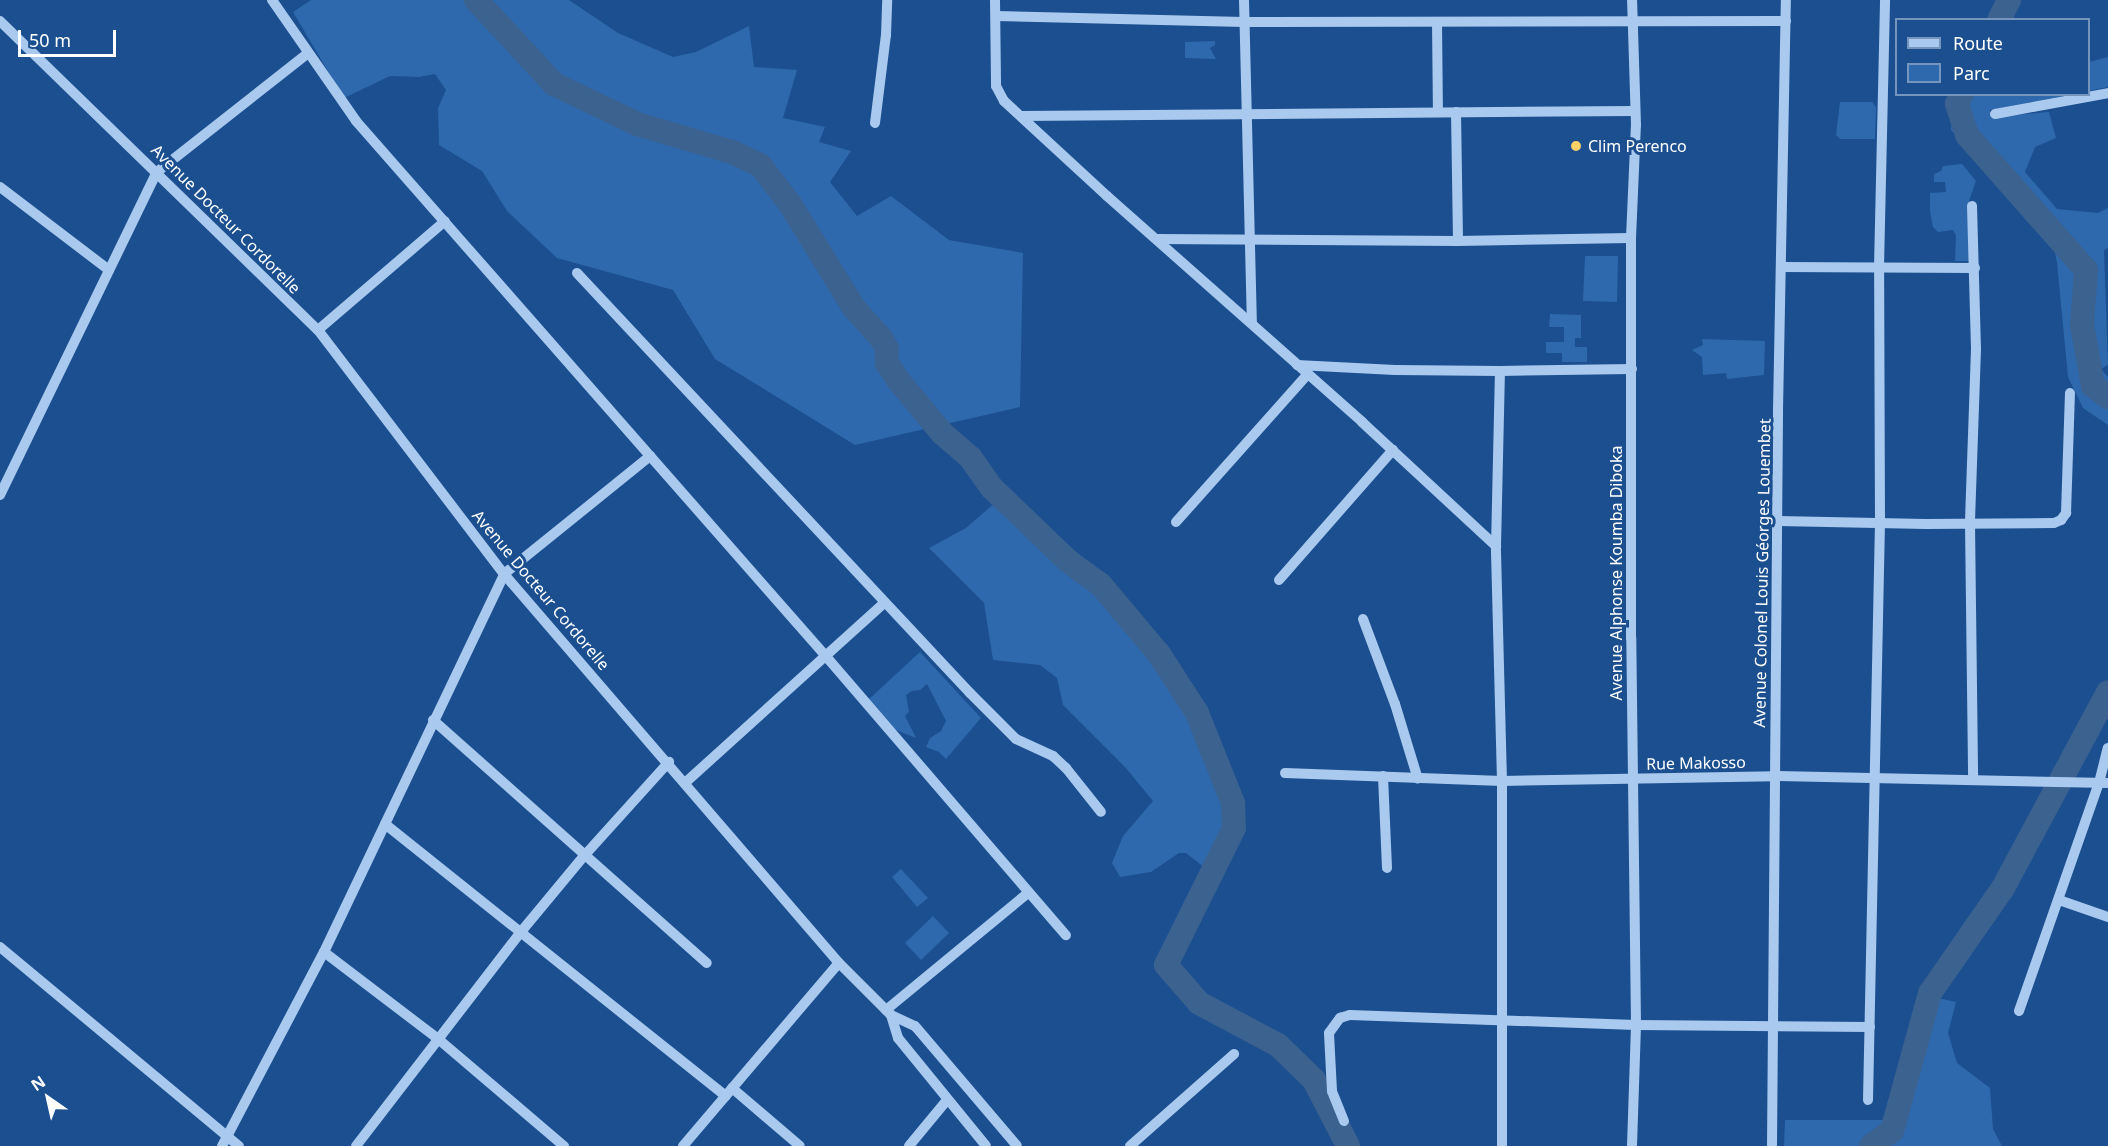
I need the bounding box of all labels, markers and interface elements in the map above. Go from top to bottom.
scale bar [21,18,118,56]
legend [1895,18,2090,96]
text: 50 m [29,28,71,52]
text: Route [1953,31,2003,55]
text: Parc [1953,61,1990,85]
place label: Clim Perenco [1588,136,1687,156]
marker: Clim Perenco [1569,139,1583,153]
street label: Avenue Docteur Cordorelle [147,140,305,298]
street label: Avenue Colonel Louis Géorges Louembet [1750,418,1774,728]
street label: Avenue Alphonse Koumba Diboka [1606,445,1626,701]
street label: Avenue Docteur Cordorelle [468,506,614,674]
street label: Rue Makosso [1646,753,1746,773]
north arrow [18,1068,78,1128]
text: N [26,1070,49,1096]

